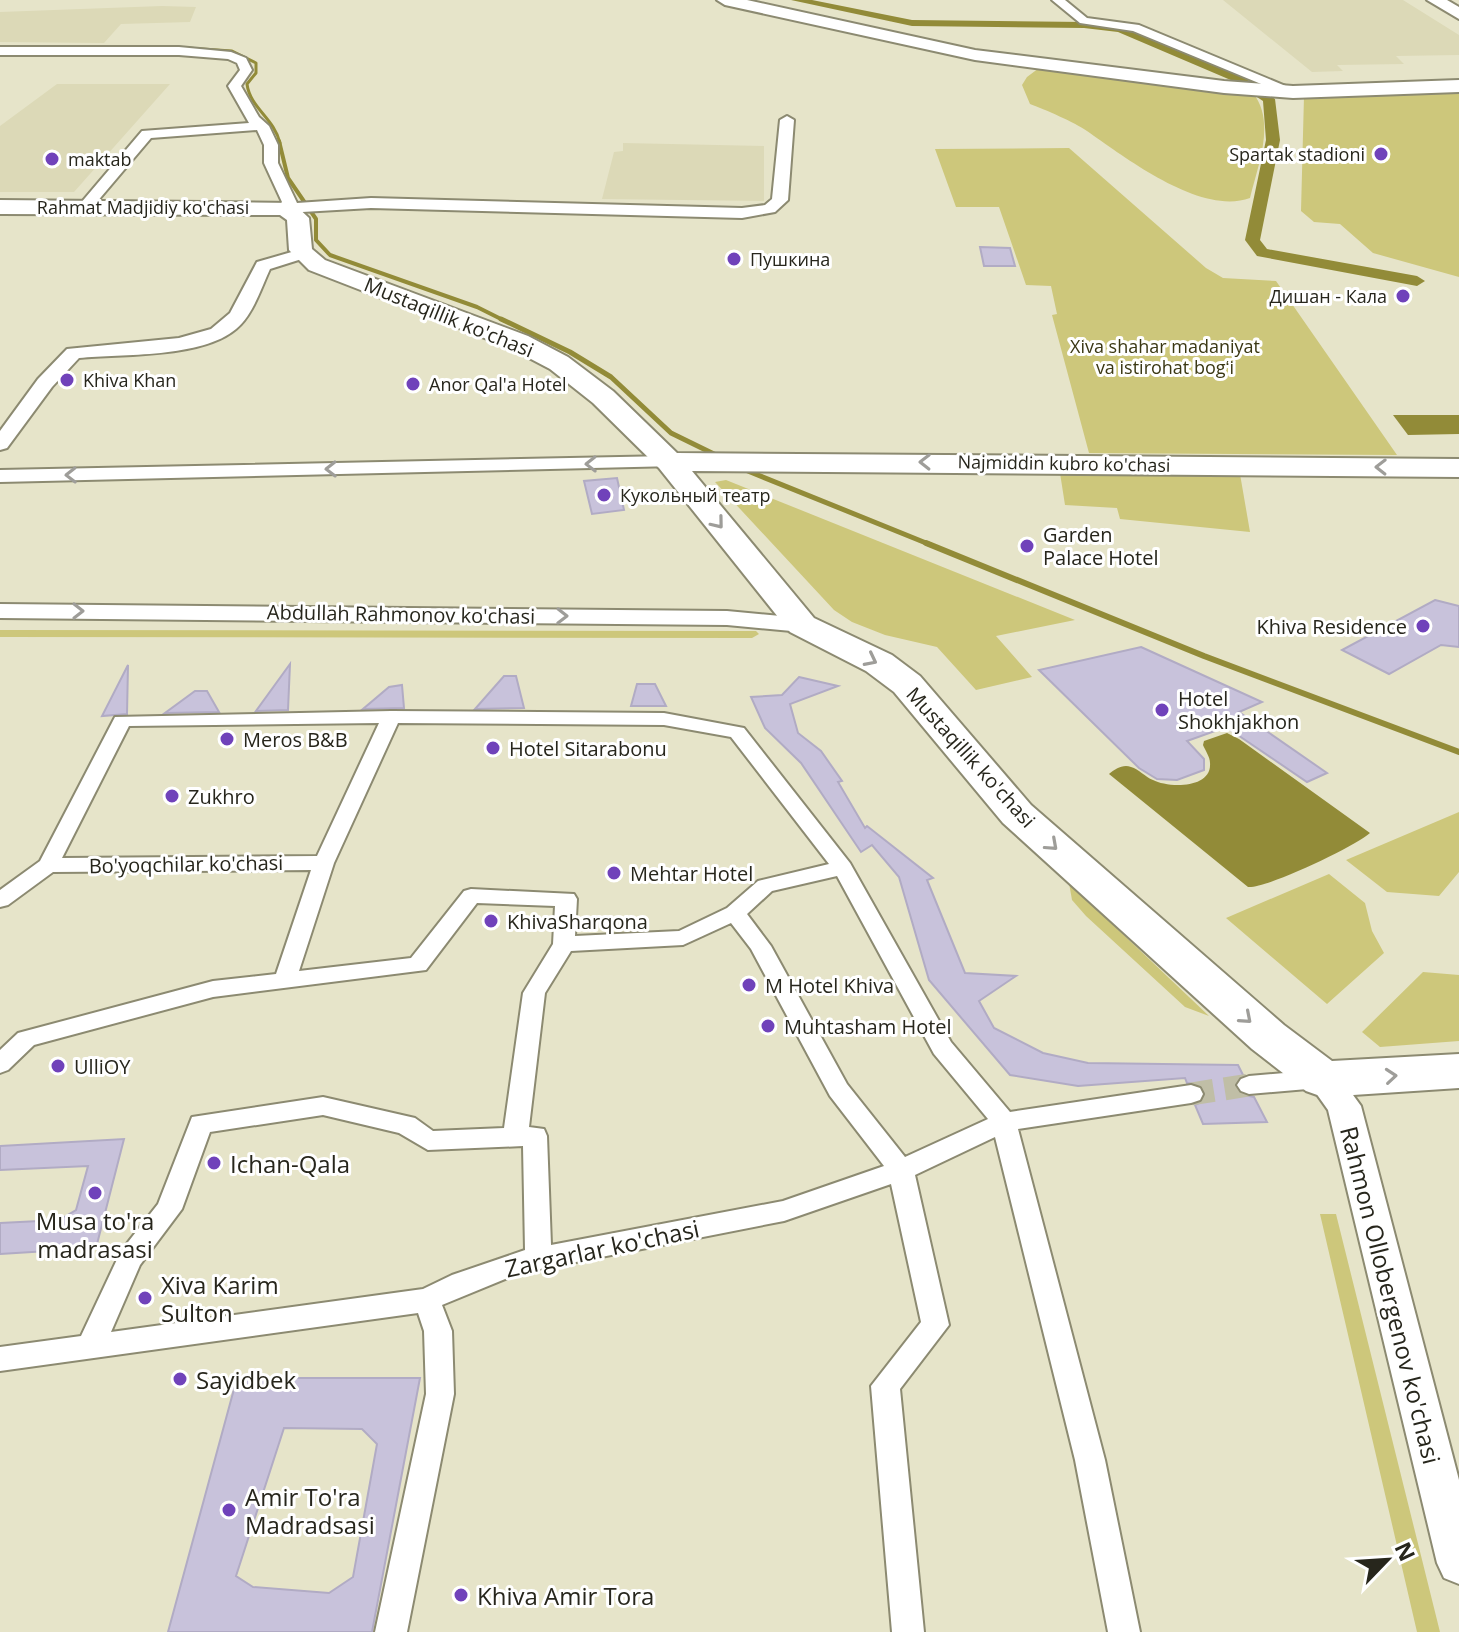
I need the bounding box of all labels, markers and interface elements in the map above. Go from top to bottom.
place label: Spartak stadioni [1229,142,1365,166]
marker: Spartak stadioni [1372,145,1390,163]
place label: maktab [68,147,132,171]
marker: maktab [43,150,61,168]
street label: Rahmat Madjidiy ko'chasi [37,195,249,219]
place label: Пушкина [750,247,830,271]
marker: Пушкина [725,250,743,268]
street label: Mustaqillik ko'chasi [360,271,538,363]
place label: Дишан - Кала [1269,284,1387,308]
marker: Дишан - Кала [1394,287,1412,305]
park label: Xiva shahar madaniyat va istirohat bogʻi [1070,334,1260,379]
place label: Khiva Khan [83,368,176,392]
marker: Khiva Khan [58,371,76,389]
place label: Anor Qal'a Hotel [429,372,567,396]
marker: Anor Qal'a Hotel [404,375,422,393]
street label: Najmiddin kubro ko'chasi [957,449,1171,477]
one-way arrow [918,453,931,471]
one-way arrow [584,455,597,473]
one-way arrow [1374,458,1387,476]
one-way arrow [324,461,337,478]
one-way arrow [64,466,77,483]
place label: Кукольный театр [620,483,770,507]
marker: Кукольный театр [595,486,613,504]
one-way arrow [708,514,723,528]
place label: Garden Palace Hotel [1043,521,1159,571]
marker: Garden Palace Hotel [1018,537,1036,555]
street label: Abdullah Rahmonov ko'chasi [267,598,535,630]
one-way arrow [72,602,85,620]
one-way arrow [556,607,569,625]
place label: Khiva Residence [1256,613,1407,640]
marker: Khiva Residence [1414,617,1432,635]
one-way arrow [863,651,878,666]
street label: Mustaqillik ko'chasi [901,681,1041,833]
place label: Hotel Shokhjakhon [1178,685,1299,735]
marker: Hotel Shokhjakhon [1153,701,1171,719]
place label: Meros B&B [243,726,348,753]
marker: Meros B&B [218,730,236,748]
place label: Hotel Sitarabonu [509,735,667,762]
marker: Hotel Sitarabonu [484,739,502,757]
place label: Zukhro [188,783,255,810]
marker: Zukhro [163,787,181,805]
one-way arrow [1042,835,1057,850]
street label: Bo'yoqchilar ko'chasi [89,849,283,879]
place label: Mehtar Hotel [630,860,753,887]
marker: Mehtar Hotel [605,864,623,882]
place label: KhivaSharqona [507,908,648,935]
marker: KhivaSharqona [482,912,500,930]
place label: M Hotel Khiva [765,972,894,999]
marker: M Hotel Khiva [740,976,758,994]
one-way arrow [1237,1008,1251,1023]
place label: Muhtasham Hotel [784,1013,952,1040]
marker: Muhtasham Hotel [759,1017,777,1035]
place label: UlliOY [74,1053,131,1080]
marker: UlliOY [49,1057,67,1075]
one-way arrow [1385,1068,1398,1085]
street label: Rahmon Ollobergenov ko'chasi [1333,1123,1449,1467]
place label: Ichan-Qala [230,1147,350,1180]
marker: Ichan-Qala [205,1154,223,1172]
marker: Musa to'ra madrasasi [86,1184,104,1202]
place label: Musa to'ra madrasasi [36,1204,154,1265]
street label: Zargarlar ko'chasi [502,1211,702,1285]
place label: Xiva Karim Sulton [161,1268,279,1329]
marker: Xiva Karim Sulton [136,1289,154,1307]
place label: Sayidbek [196,1363,296,1396]
marker: Sayidbek [171,1370,189,1388]
place label: Amir To'ra Madradsasi [245,1480,375,1541]
marker: Amir To'ra Madradsasi [220,1501,238,1519]
north arrow [1347,1520,1427,1600]
text: N [1389,1537,1423,1566]
place label: Khiva Amir Tora [477,1579,654,1612]
marker: Khiva Amir Tora [452,1586,470,1604]

